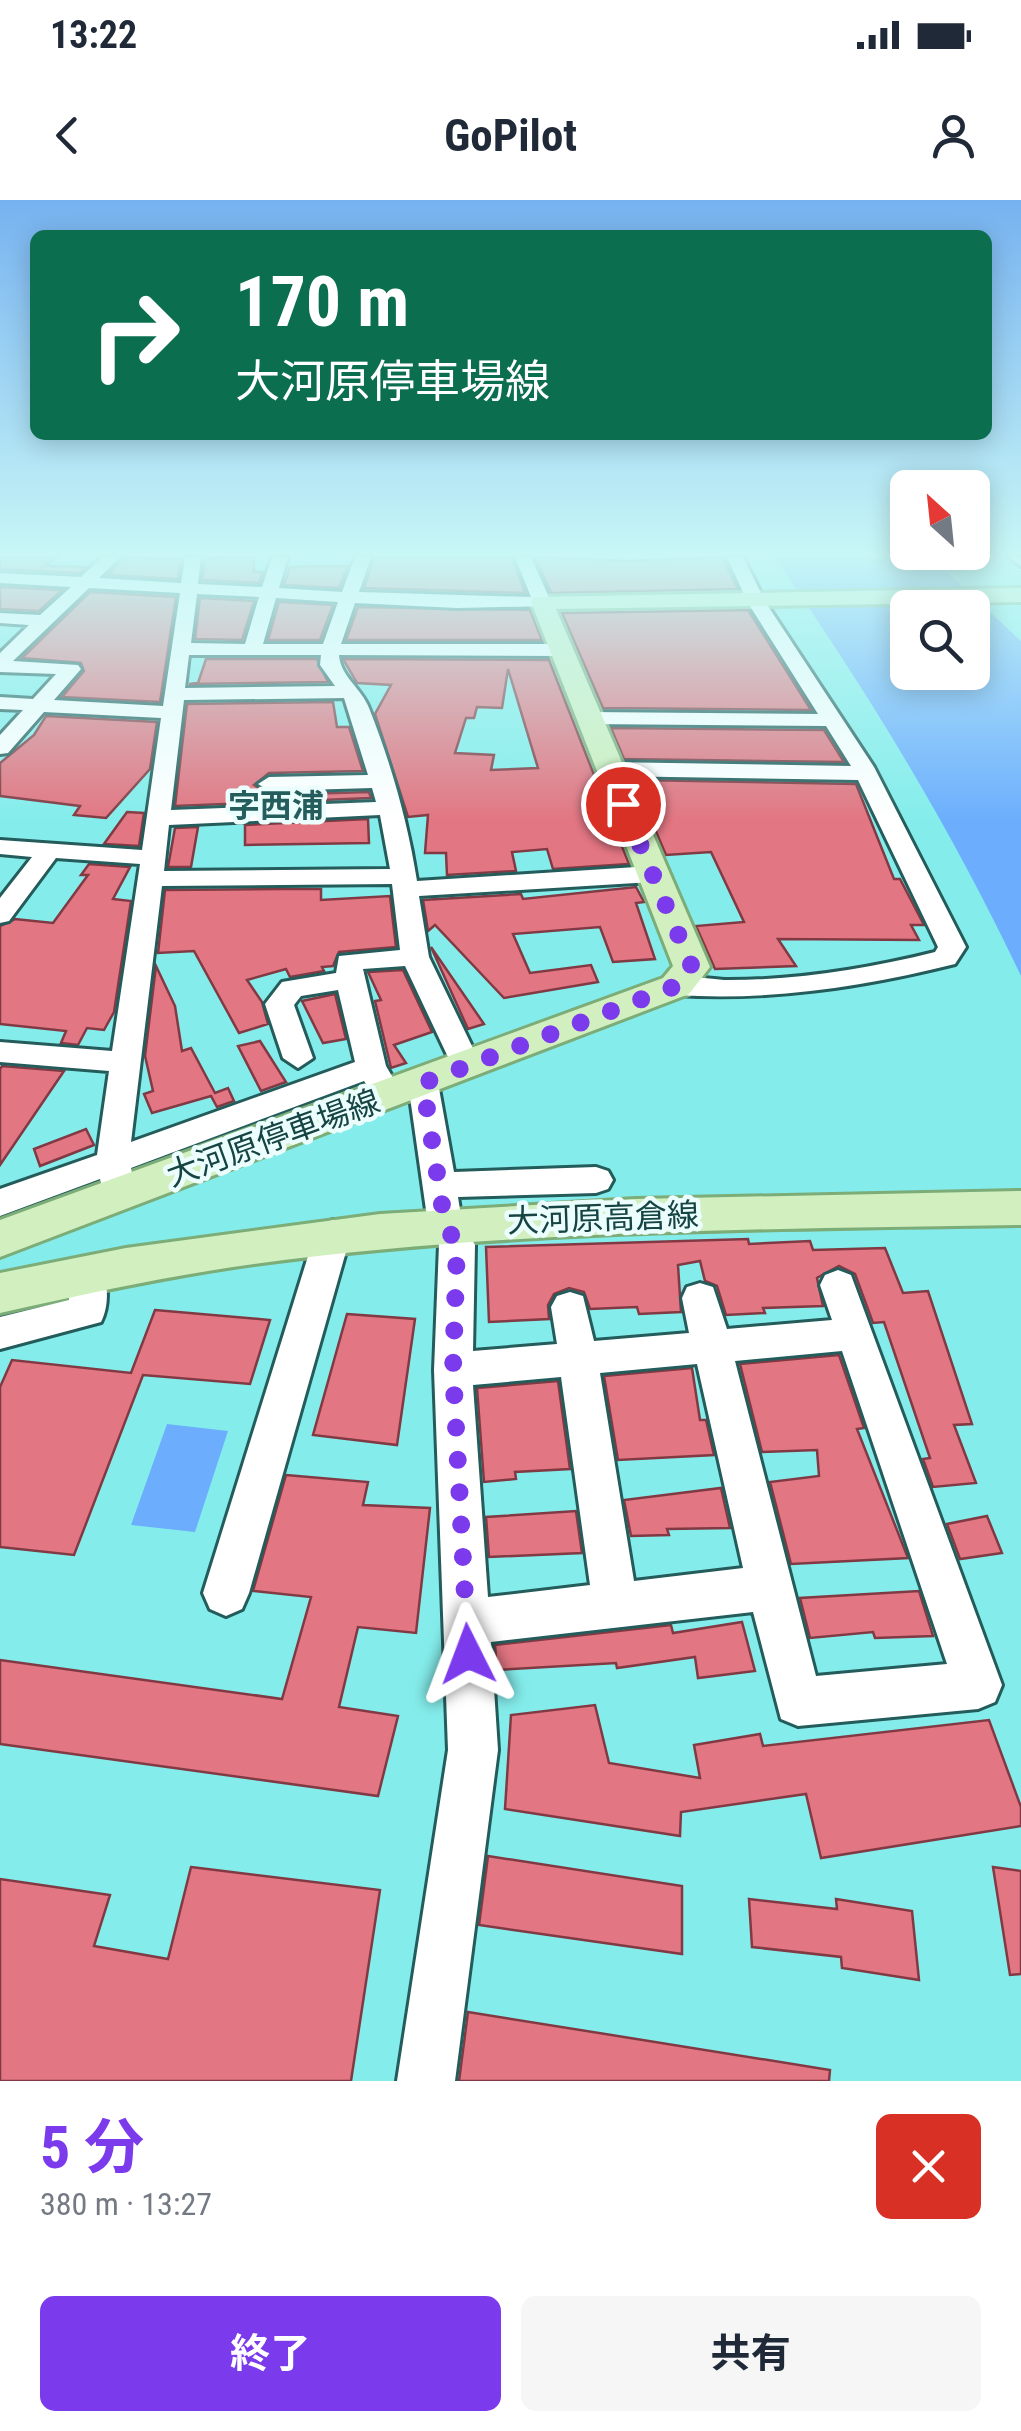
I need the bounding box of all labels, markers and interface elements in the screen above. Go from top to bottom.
text: 13:22 [50,13,137,57]
icon: back [40,108,95,163]
icon: person [926,108,981,163]
text: GoPilot [444,109,577,162]
text: 170 m [235,261,409,343]
icon: right [70,270,200,400]
text: 大河原停車場線 [235,355,550,408]
north arrow [890,470,990,570]
map controls [890,470,990,690]
button: search [890,590,990,690]
pin [581,762,666,847]
icon: arrive [596,777,651,832]
district label: 字西浦 [228,787,324,825]
street label: 大河原停車場線 [161,1082,385,1194]
street label: 大河原高倉線 [506,1196,700,1240]
position arrow [416,1602,520,1706]
text: 5 分 [40,2112,144,2183]
button: close [876,2114,981,2219]
text: 380 m · 13:27 [40,2185,212,2223]
button: 終了 [40,2296,501,2411]
button: 共有 [521,2296,981,2411]

